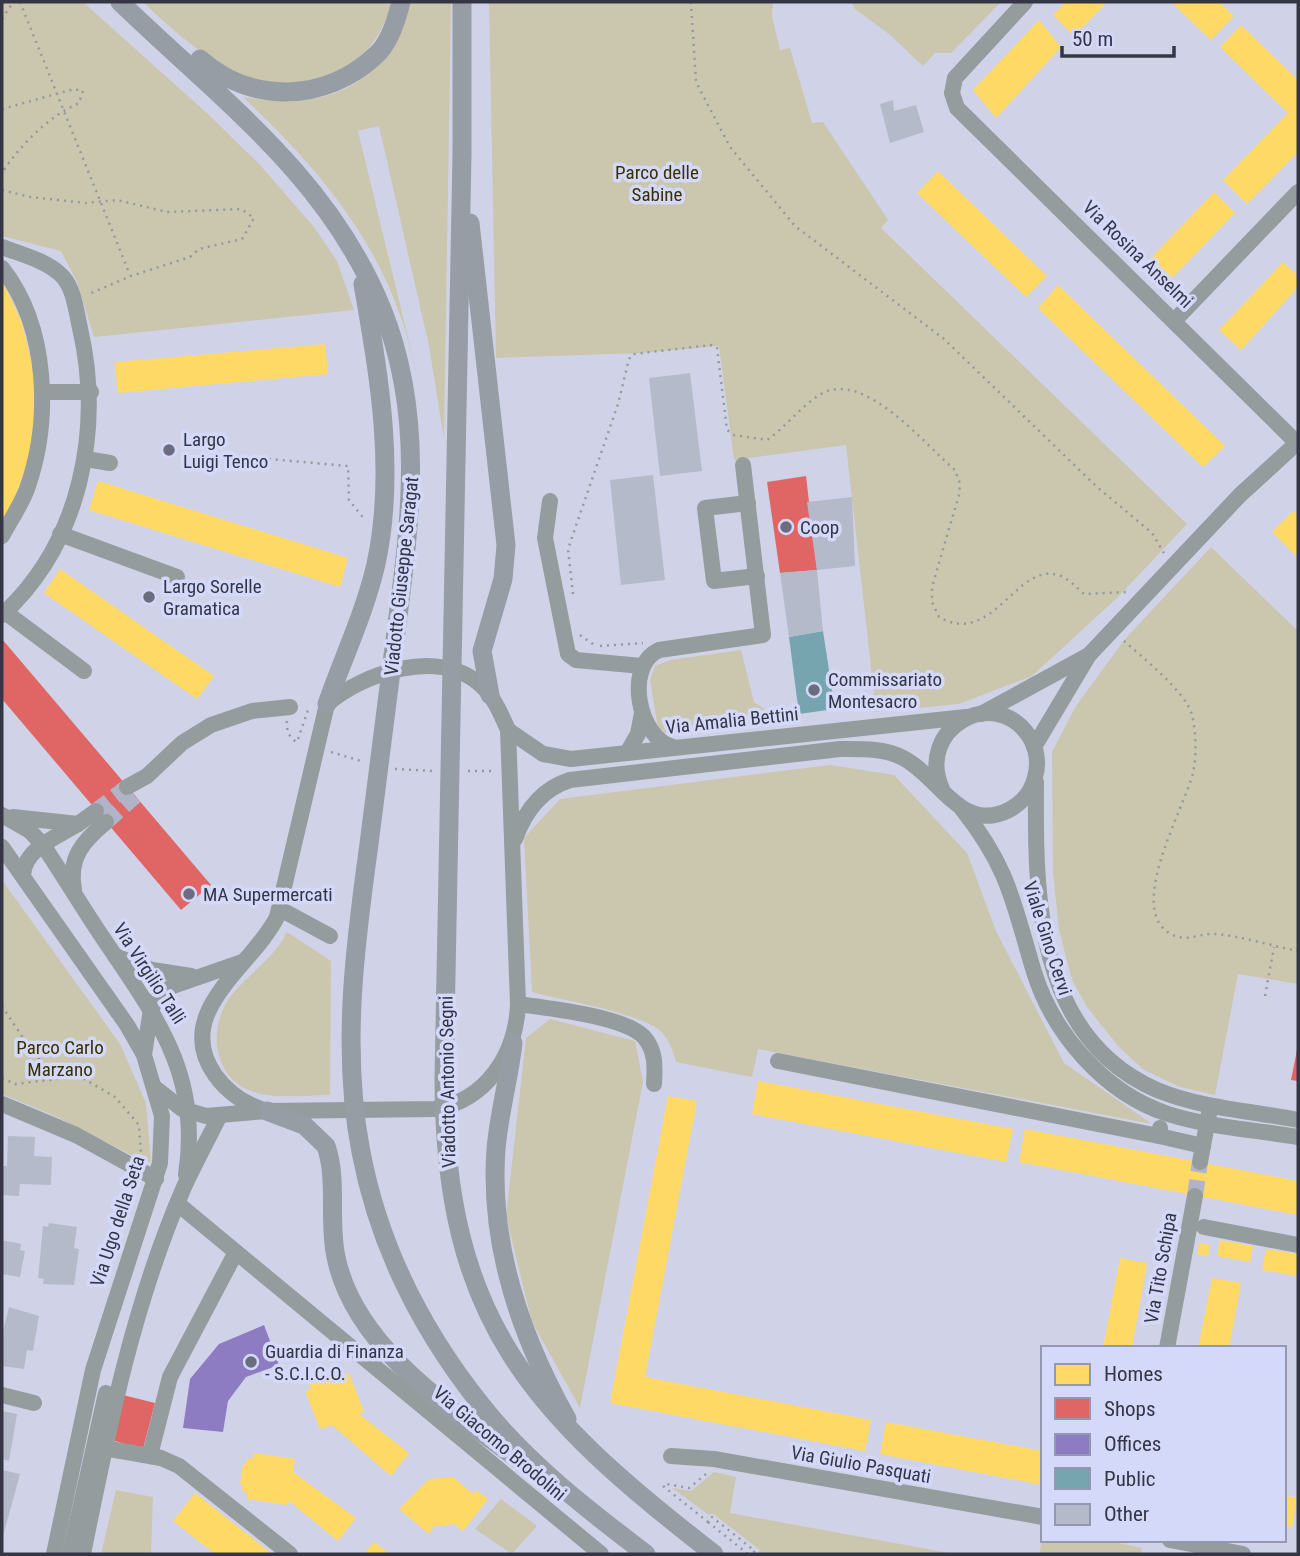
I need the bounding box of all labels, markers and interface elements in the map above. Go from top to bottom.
scale bar [1062,14,1174,58]
text: 50 m [1072,27,1113,51]
park label: Parco delle Sabine [615,161,699,206]
street label: Via Rosina Anselmi [1078,196,1198,313]
place label: Largo Luigi Tenco [183,428,268,473]
marker: Largo Luigi Tenco [161,442,177,458]
street label: Viadotto Giuseppe Saragat [380,475,423,677]
place label: Coop [800,516,839,539]
marker: Coop [778,519,794,535]
place label: Largo Sorelle Gramatica [163,575,262,620]
marker: Largo Sorelle Gramatica [141,589,157,605]
place label: Commissariato Montesacro [828,668,942,713]
marker: Commissariato Montesacro [806,682,822,698]
street label: Via Amalia Bettini [664,702,800,739]
street label: Viale Gino Cervi [1018,878,1077,998]
place label: MA Supermercati [203,883,333,906]
marker: MA Supermercati [181,886,197,902]
street label: Via Virgilio Talli [108,918,191,1028]
street label: Viadotto Antonio Segni [434,996,461,1168]
park label: Parco Carlo Marzano [16,1036,104,1081]
street label: Via Ugo della Seta [85,1153,149,1290]
street label: Via Tito Schipa [1139,1211,1182,1325]
place label: Guardia di Finanza - S.C.I.C.O. [265,1340,404,1385]
legend [1041,1346,1286,1542]
marker: Guardia di Finanza - S.C.I.C.O. [243,1354,259,1370]
text: Homes [1104,1362,1163,1386]
street label: Via Giacomo Brodolini [429,1381,571,1506]
text: Shops [1104,1397,1156,1421]
text: Offices [1104,1432,1161,1456]
street label: Via Giulio Pasquati [789,1441,933,1488]
text: Public [1104,1467,1156,1491]
text: Other [1104,1502,1149,1526]

